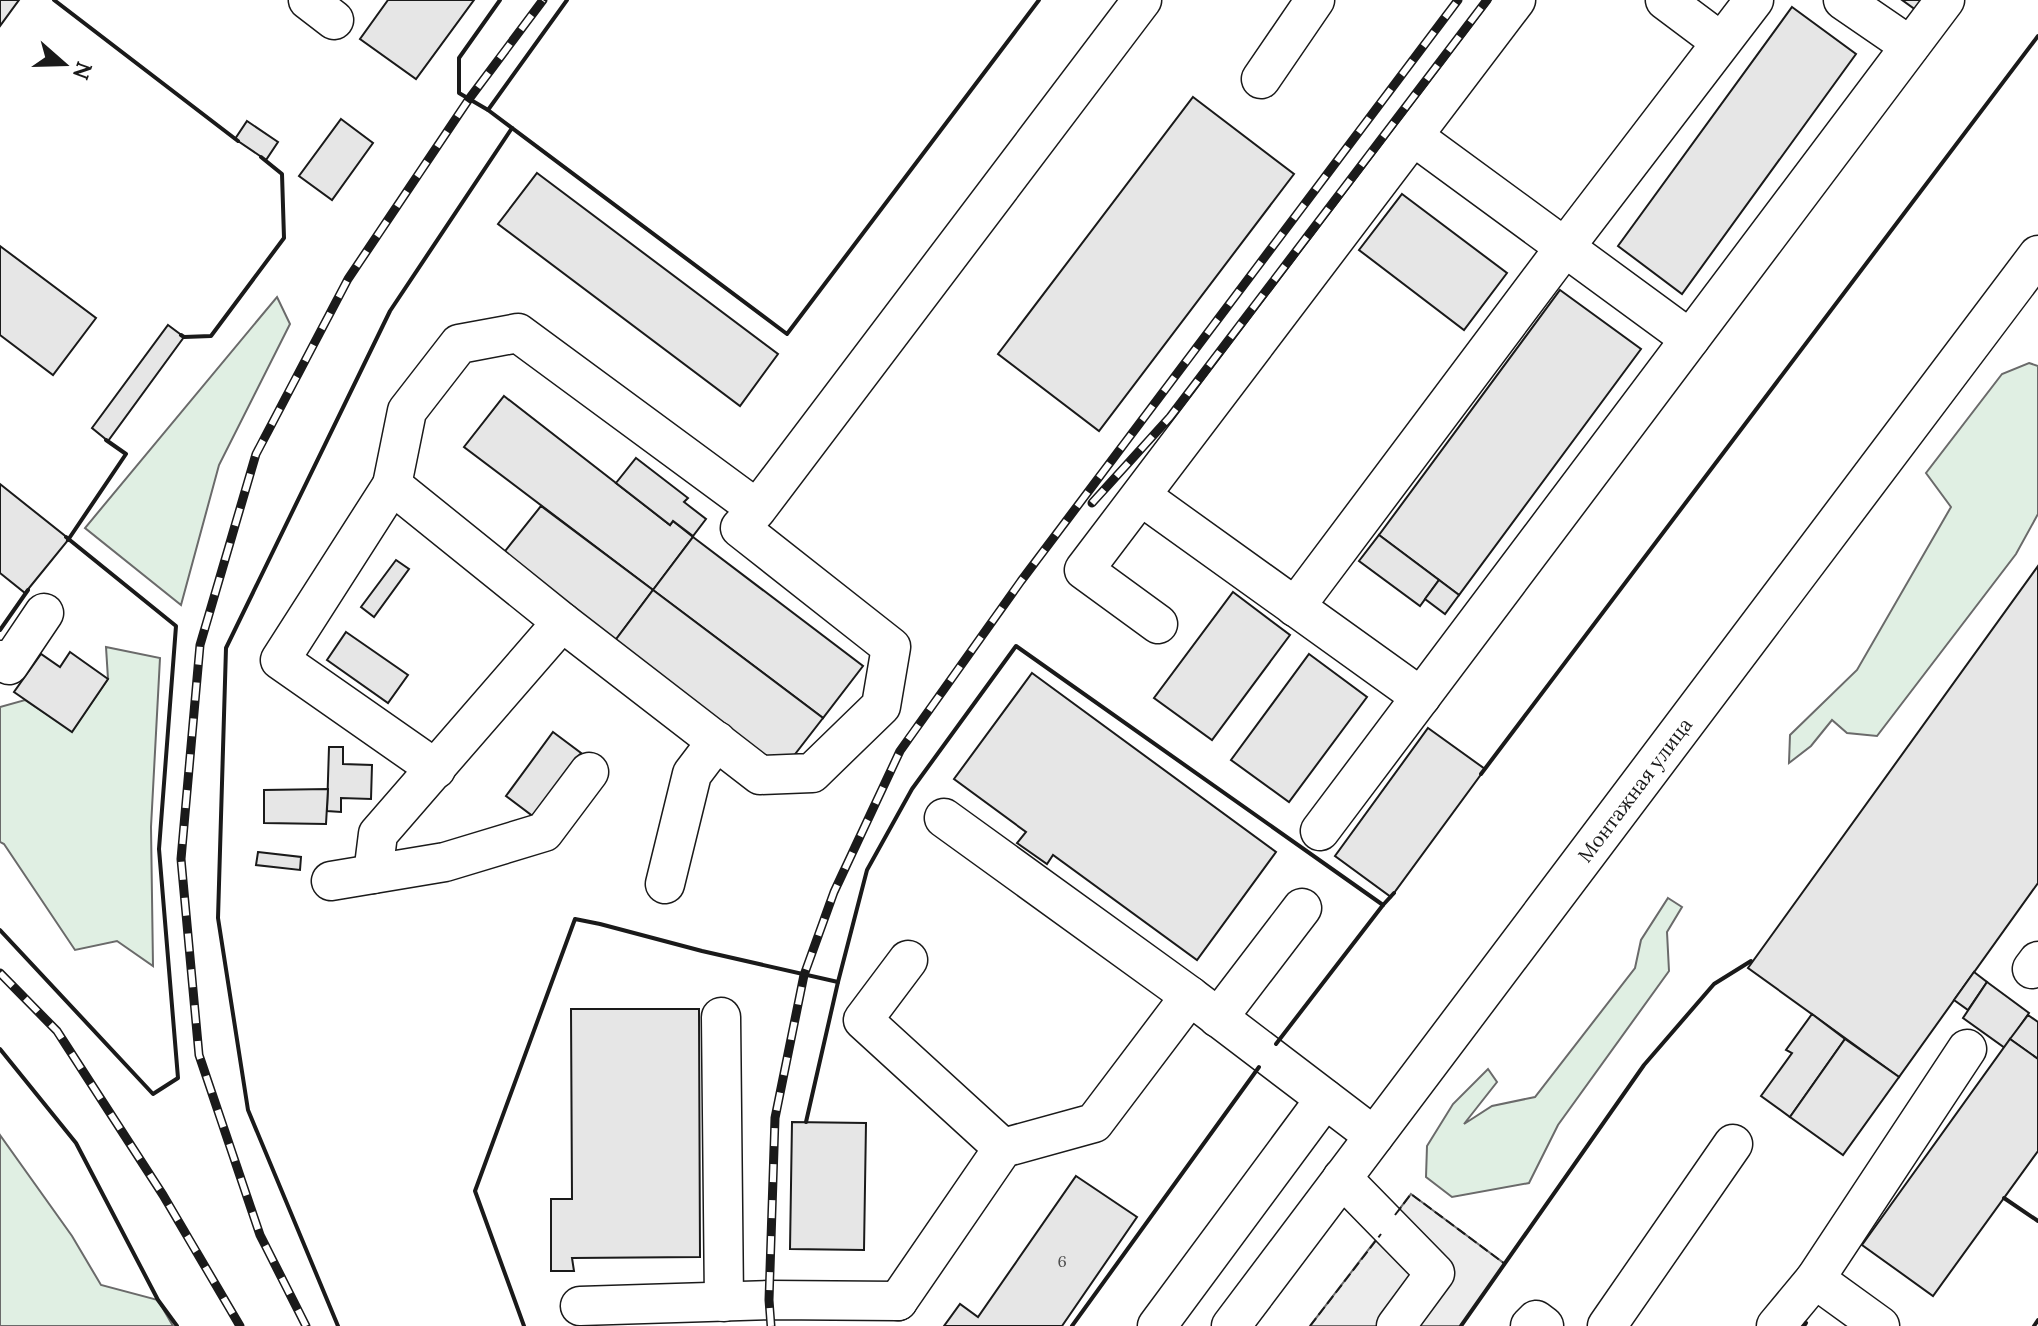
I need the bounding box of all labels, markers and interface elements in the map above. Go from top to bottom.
north arrow [24,24,104,104]
text: N [67,58,99,84]
street label: Монтажная улица [1572,712,1697,867]
house number: 6 [1057,1251,1067,1271]

